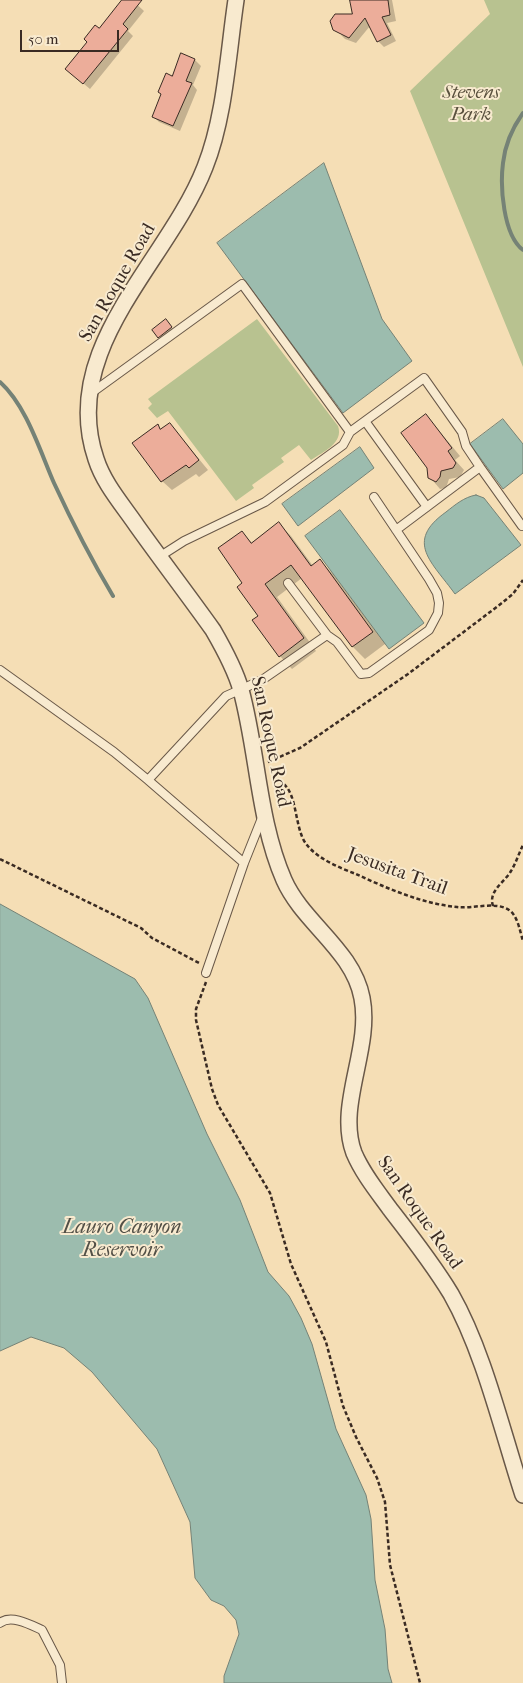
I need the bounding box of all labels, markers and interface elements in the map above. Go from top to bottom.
scale bar [22,20,121,52]
text: 50 m [28,30,58,48]
park label: Stevens Park [442,82,500,126]
street label: San Roque Road [75,220,161,346]
street label: San Roque Road [245,675,295,809]
street label: Jesusita Trail [344,843,450,901]
street label: San Roque Road [371,1152,467,1274]
water label: Lauro Canyon Reservoir [63,1216,181,1263]

